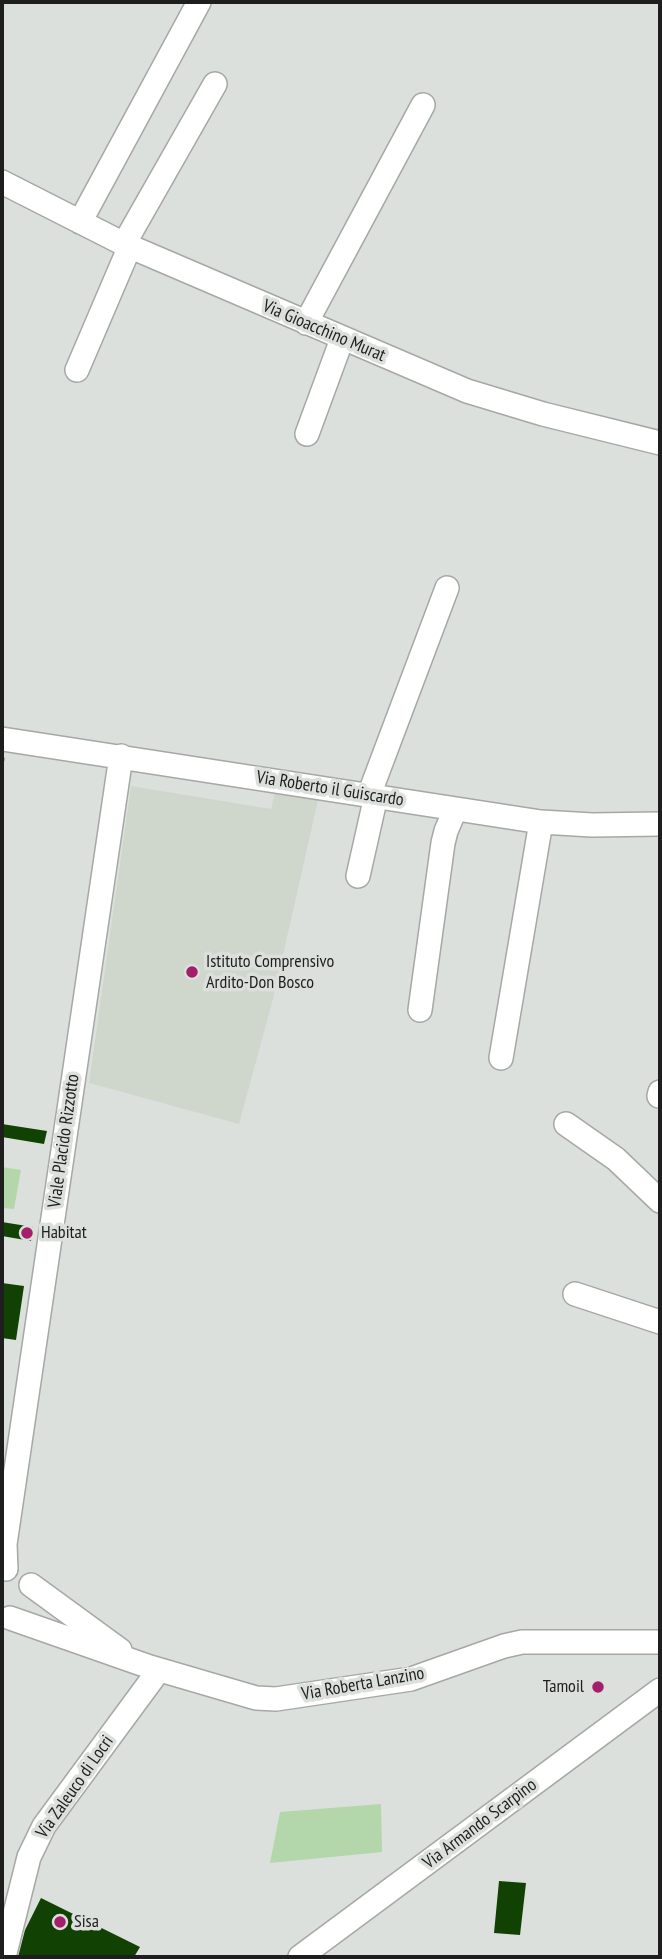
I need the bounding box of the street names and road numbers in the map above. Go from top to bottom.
street label: Via Gioacchino Murat [259,295,389,367]
street label: Via Roberto il Guiscardo [255,767,405,811]
street label: Viale Placido Rizzotto [44,1073,84,1209]
street label: Via Roberta Lanzino [300,1663,426,1705]
street label: Via Zaleuco di Locri [32,1731,118,1843]
street label: Via Armando Scarpino [419,1774,541,1874]

